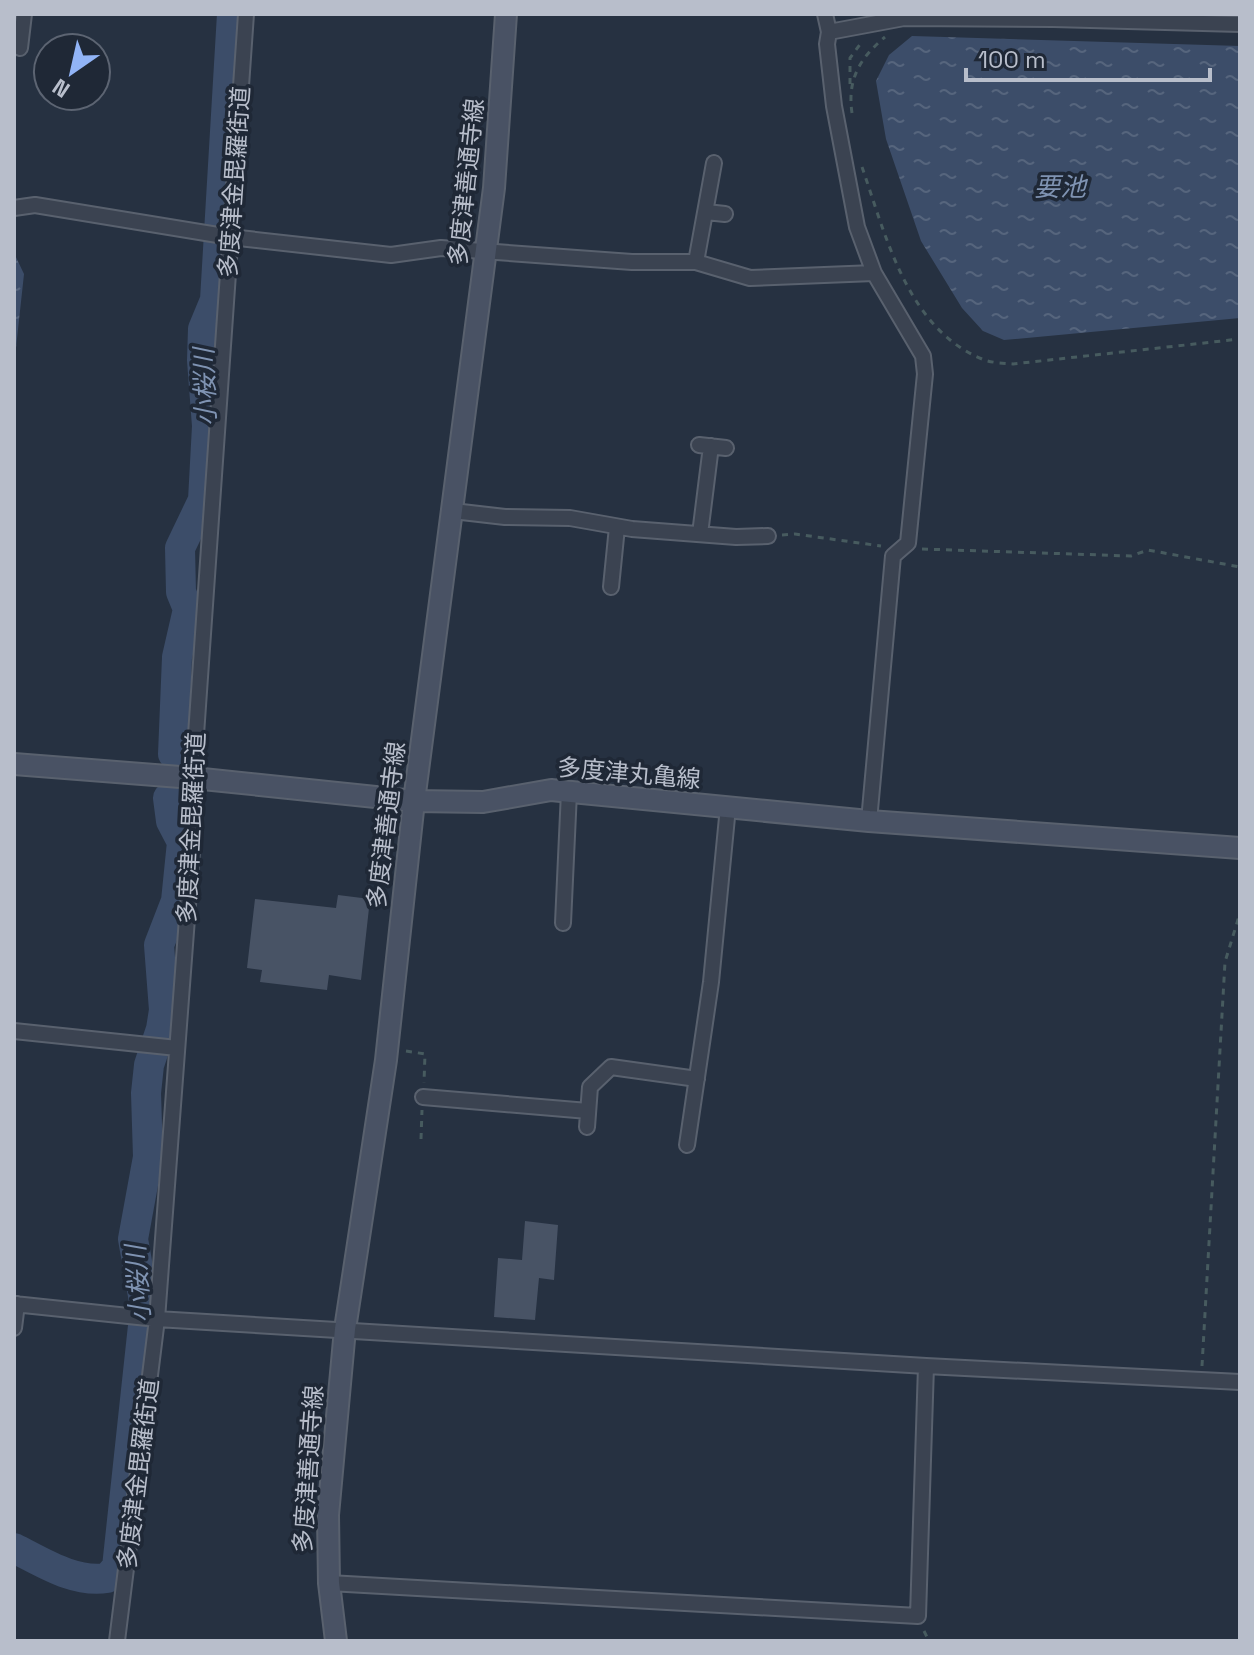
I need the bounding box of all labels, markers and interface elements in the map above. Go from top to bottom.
north arrow [32,32,112,112]
scale bar [966,32,1210,82]
text: 100 m [978,44,1046,75]
text: N [47,73,75,104]
street label: 多度津金毘羅街道 [212,85,256,279]
street label: 多度津善通寺線 [442,97,490,267]
water label: 要池 [1034,170,1089,204]
water label: 小桜川 [187,344,223,427]
street label: 多度津金毘羅街道 [170,731,212,925]
street label: 多度津善通寺線 [360,740,412,910]
street label: 多度津丸亀線 [556,751,702,795]
water label: 小桜川 [118,1241,158,1324]
street label: 多度津金毘羅街道 [111,1377,165,1571]
street label: 多度津善通寺線 [287,1384,329,1554]

